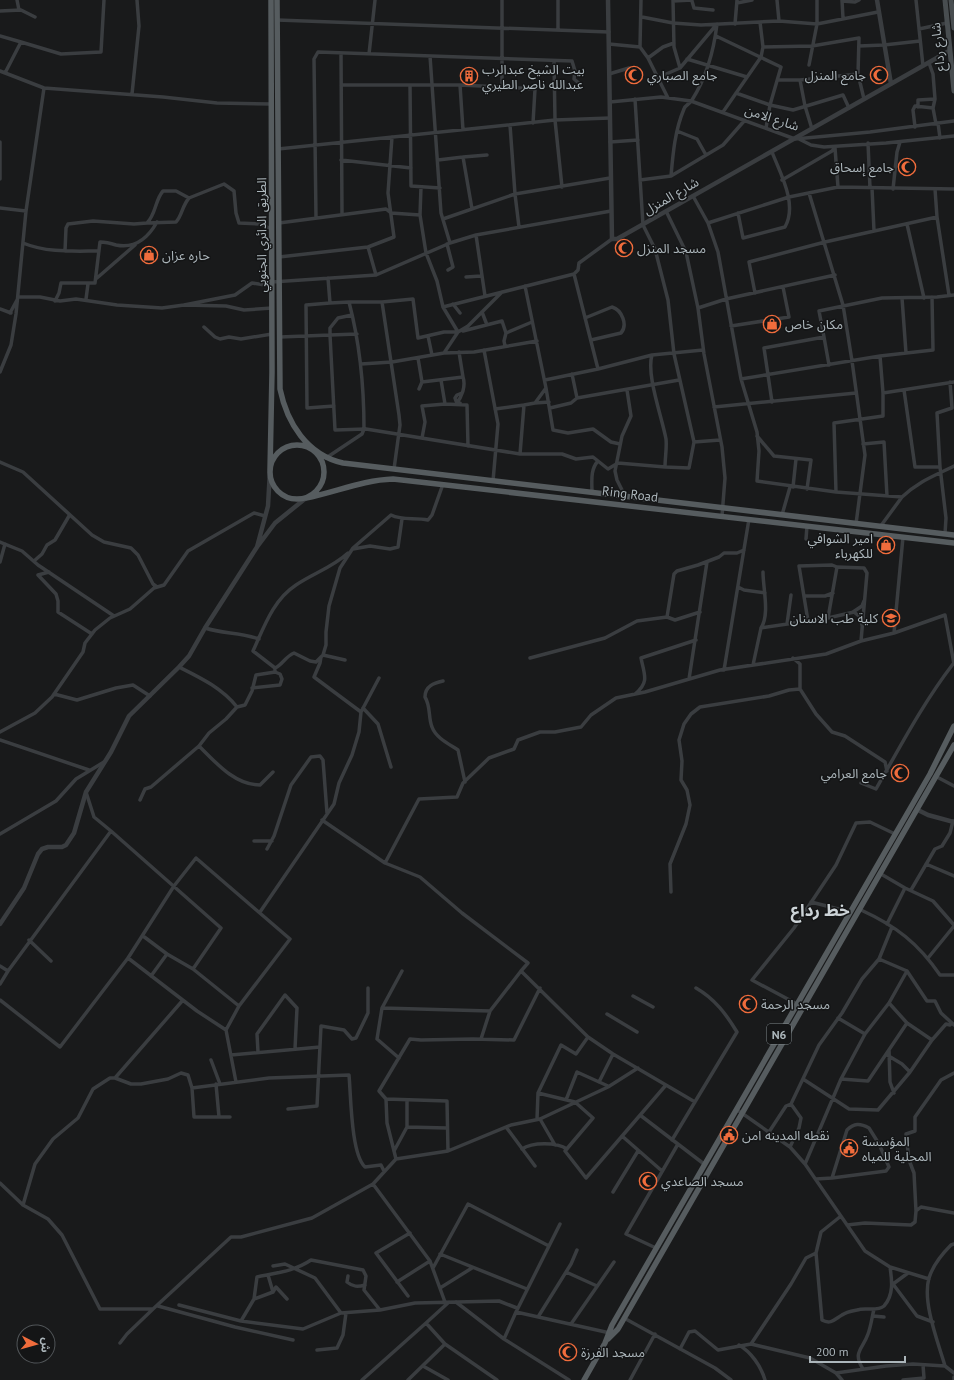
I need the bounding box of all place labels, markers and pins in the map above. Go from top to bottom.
place label: بيت الشيخ عبدالرب عبدالله ناصر الطيري [482,61,585,95]
mosque icon: جامع الصباري [624,65,644,85]
mosque icon: جامع المنزل [869,65,889,85]
building icon: بيت الشيخ عبدالرب عبدالله ناصر الطيري [459,66,479,86]
place label: جامع الصباري [647,67,718,86]
place label: جامع المنزل [805,67,866,86]
mosque icon: جامع إسحاق [897,157,917,177]
place label: جامع إسحاق [830,159,894,178]
mosque icon: مسجد المنزل [614,238,634,258]
place label: مسجد المنزل [637,240,706,257]
shop icon: حاره عزان [139,245,159,265]
place label: حاره عزان [162,247,210,264]
shop icon: مكان خاص [762,314,782,334]
place label: مكان خاص [785,316,843,333]
place label: امير الشوافي للكهرباء [807,530,873,562]
shop icon: امير الشوافي للكهرباء [876,535,896,555]
school or university icon: كلية طب الاسنان [881,608,901,628]
place label: كلية طب الاسنان [790,610,879,627]
mosque icon: جامع العرامي [890,763,910,783]
place label: جامع العرامي [821,765,887,784]
mosque icon: مسجد الرحمة [738,994,758,1014]
place label: مسجد الرحمة [761,996,830,1013]
public building icon: نقطه المدينه امن [719,1125,739,1145]
place label: نقطه المدينه امن [742,1127,829,1144]
place label: المؤسسة المحلية للمياه [862,1133,932,1165]
public building icon: المؤسسة المحلية للمياه [839,1138,859,1158]
mosque icon: مسجد الصاعدي [638,1171,658,1191]
place label: مسجد الصاعدي [661,1173,744,1192]
mosque icon: مسجد الفرزة [558,1342,578,1362]
place label: مسجد الفرزة [581,1344,645,1361]

